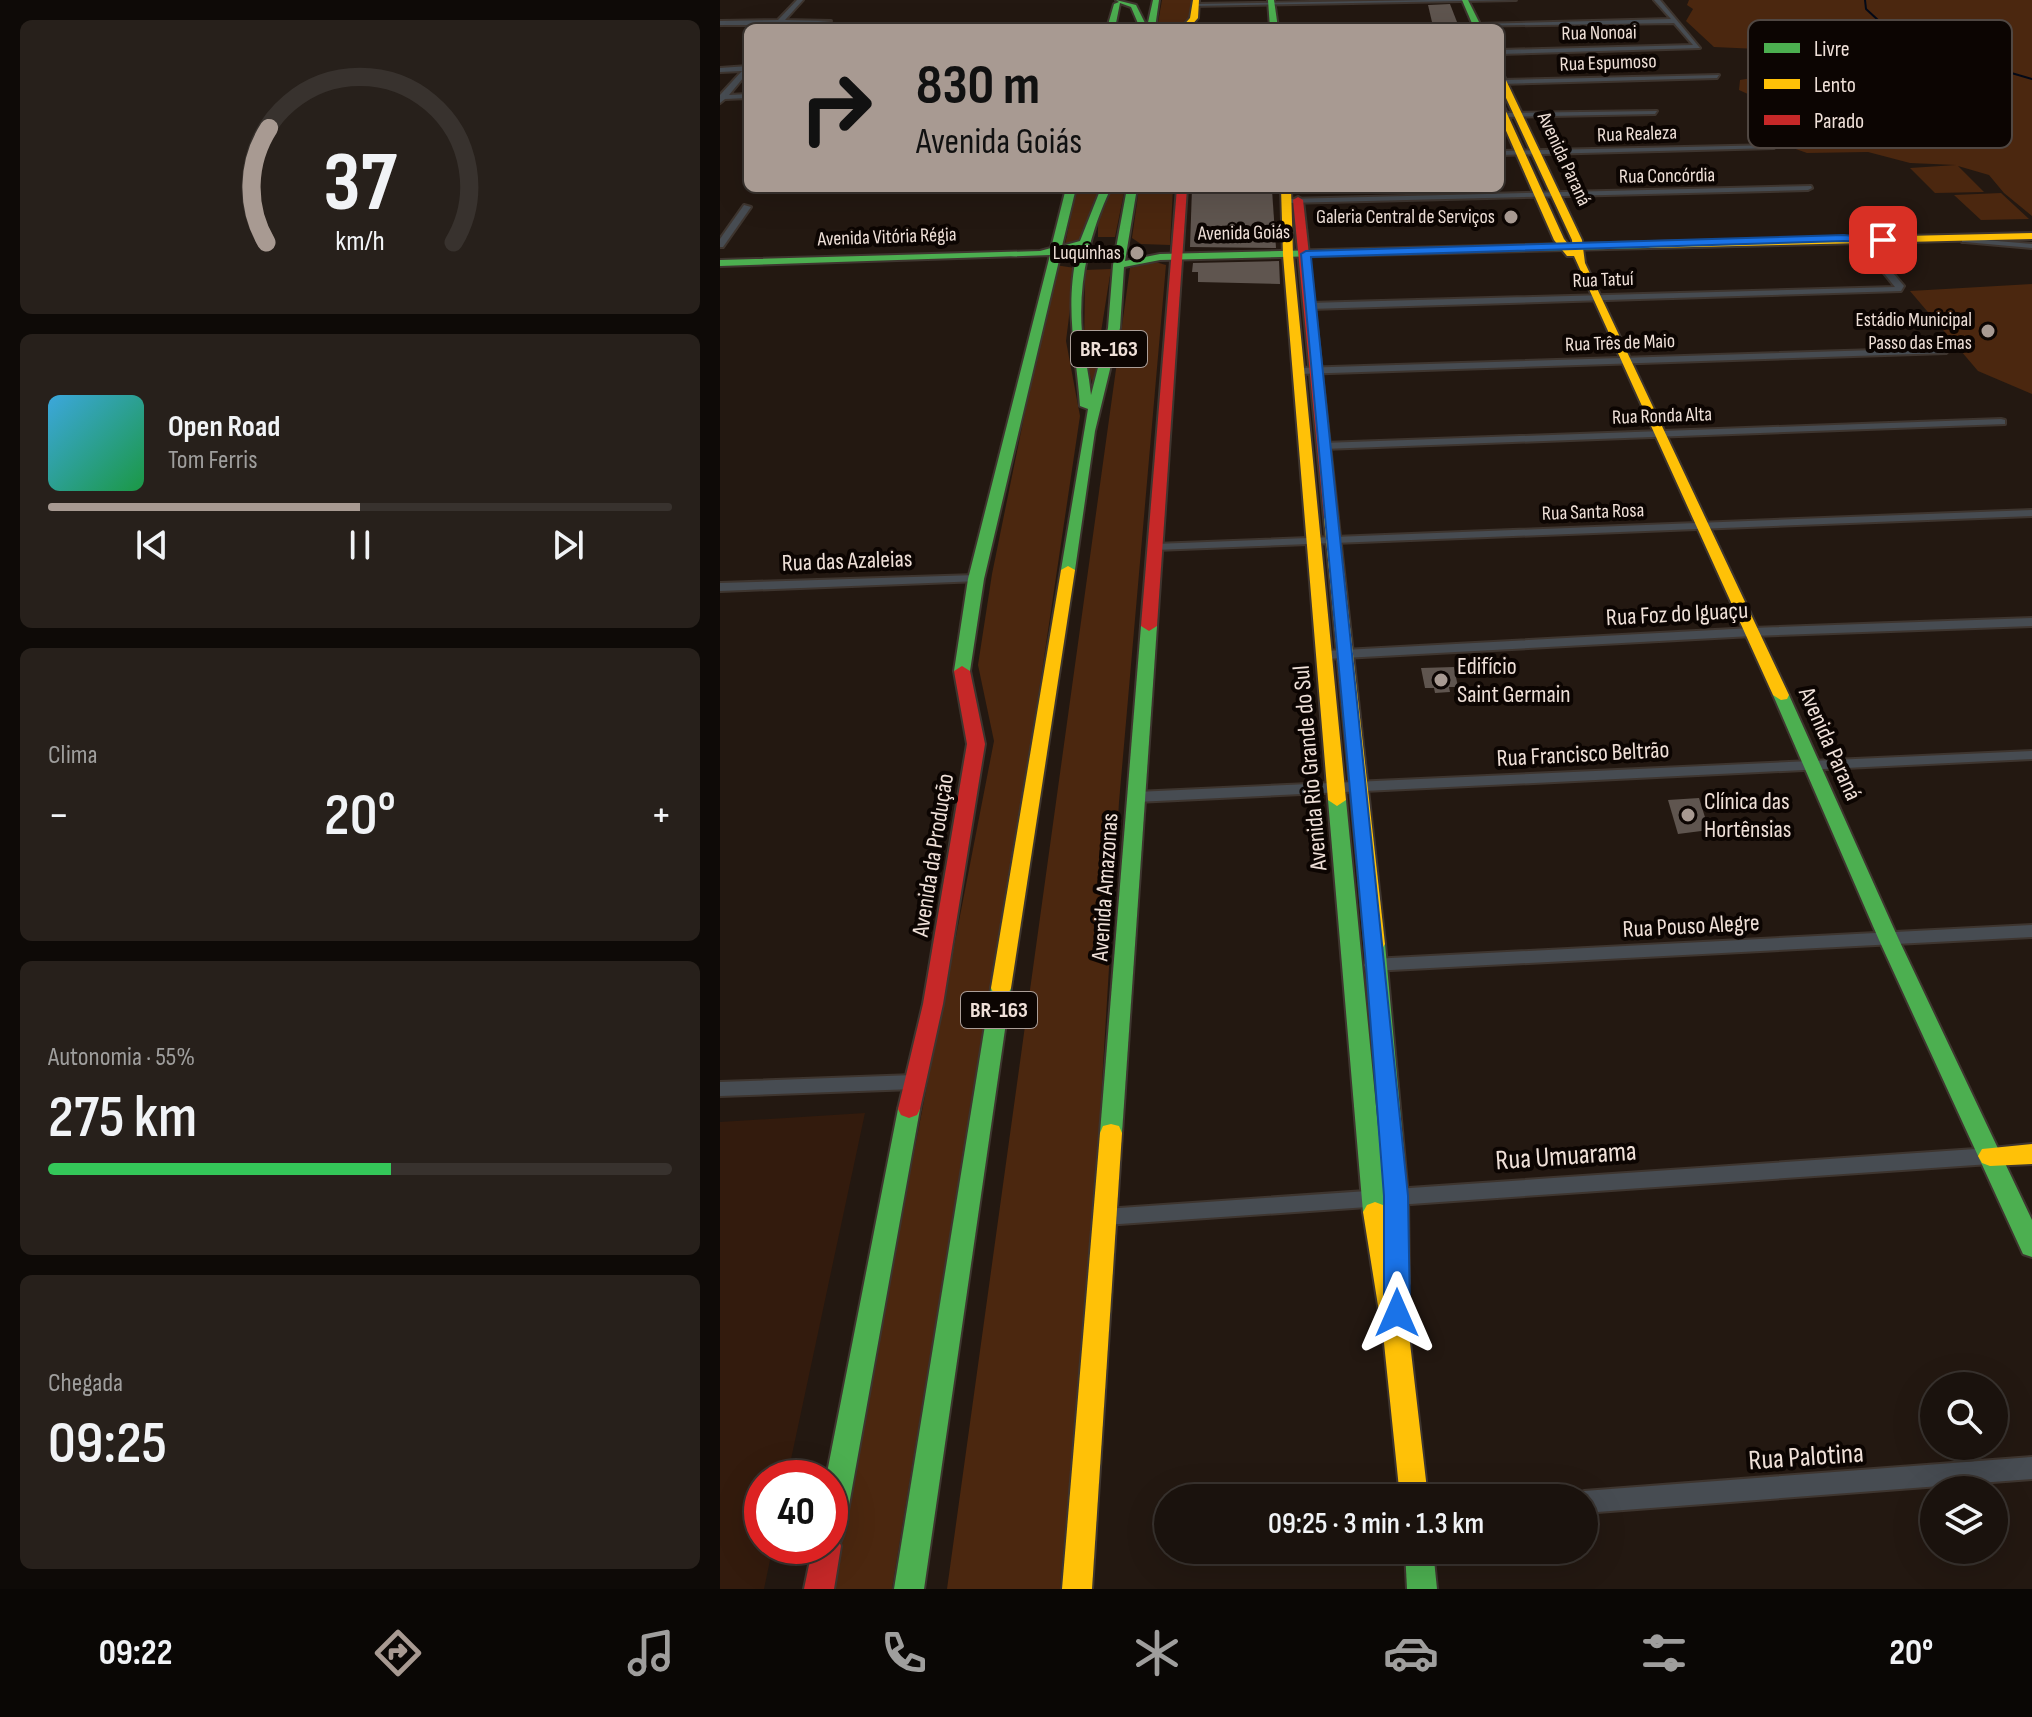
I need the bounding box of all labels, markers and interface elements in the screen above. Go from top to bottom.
street label: Rua Nonoai [1561,20,1637,46]
legend [1748,20,2012,148]
text: Livre [1814,36,1850,63]
street label: Rua Espumoso [1559,49,1657,77]
text: 830 m [916,53,1040,120]
icon: right [784,56,888,160]
text: Lento [1814,72,1856,99]
street label: Avenida Paraná [1531,107,1596,210]
text: Parado [1814,108,1864,135]
text: Avenida Goiás [916,121,1082,164]
street label: Rua Realeza [1597,121,1677,147]
text: 37 [323,133,397,233]
street label: Rua Concórdia [1619,163,1715,189]
place label: Galeria Central de Serviços [1316,205,1495,229]
pin [1849,206,1917,274]
marker: Galeria Central de Serviços [1502,208,1520,226]
icon: arrive [1861,218,1905,262]
street label: Avenida Goiás [1197,220,1290,246]
street label: Avenida Vitória Régia [816,223,957,251]
text: km/h [335,224,385,259]
place label: Luquinhas [1053,241,1121,265]
marker: Luquinhas [1128,244,1146,262]
street label: Rua Tatuí [1572,267,1634,293]
place label: Estádio Municipal Passo das Emas [1855,308,1972,355]
marker: Estádio Municipal Passo das Emas [1979,322,1997,340]
street label: Rua Três de Maio [1565,329,1675,357]
road number: BR-163 [1071,331,1147,367]
street label: Rua Ronda Alta [1612,402,1712,430]
text: Open Road [168,409,280,445]
text: Tom Ferris [168,445,258,476]
street label: Rua Santa Rosa [1541,498,1645,526]
icon: previous [130,523,174,567]
icon: pause [338,523,382,567]
icon: next [546,523,590,567]
street label: Rua das Azaleias [781,544,913,578]
street label: Rua Foz do Iguaçu [1605,596,1749,632]
place label: Edifício Saint Germain [1457,652,1571,709]
street label: Avenida Rio Grande do Sul [1287,664,1334,873]
marker: Edifício Saint Germain [1432,671,1450,689]
street label: Avenida Paraná [1792,682,1868,805]
street label: Rua Francisco Beltrão [1496,735,1670,773]
text: Clima [48,740,98,771]
street label: Avenida da Produção [906,771,960,940]
text: 20° [324,780,396,852]
place label: Clínica das Hortênsias [1704,787,1791,844]
text: − [48,789,70,842]
text: + [650,789,672,842]
marker: Clínica das Hortênsias [1679,806,1697,824]
street label: Avenida Amazonas [1085,812,1125,963]
street label: Rua Pouso Alegre [1622,908,1760,944]
road number: BR-163 [961,992,1037,1028]
text: Autonomia · 55% [48,1042,195,1073]
text: 275 km [48,1082,197,1154]
street label: Rua Umuarama [1494,1135,1638,1177]
position arrow [1355,1271,1439,1355]
text: Chegada [48,1368,123,1399]
map controls [1920,1372,2008,1564]
button: search [1920,1372,2008,1460]
text: 09:25 [48,1408,167,1480]
street label: Rua Palotina [1747,1437,1865,1477]
speed limit sign: 40 [744,1460,848,1564]
button: layers [1920,1476,2008,1564]
text: 09:25 · 3 min · 1.3 km [1268,1506,1484,1542]
icon: directions [370,1625,426,1681]
icon: music [623,1625,679,1681]
icon: phone [876,1625,932,1681]
icon: climate [1129,1625,1185,1681]
icon: car [1383,1625,1439,1681]
icon: filters [1636,1625,1692,1681]
text: 09:22 [99,1632,172,1675]
text: 20° [1889,1632,1933,1675]

